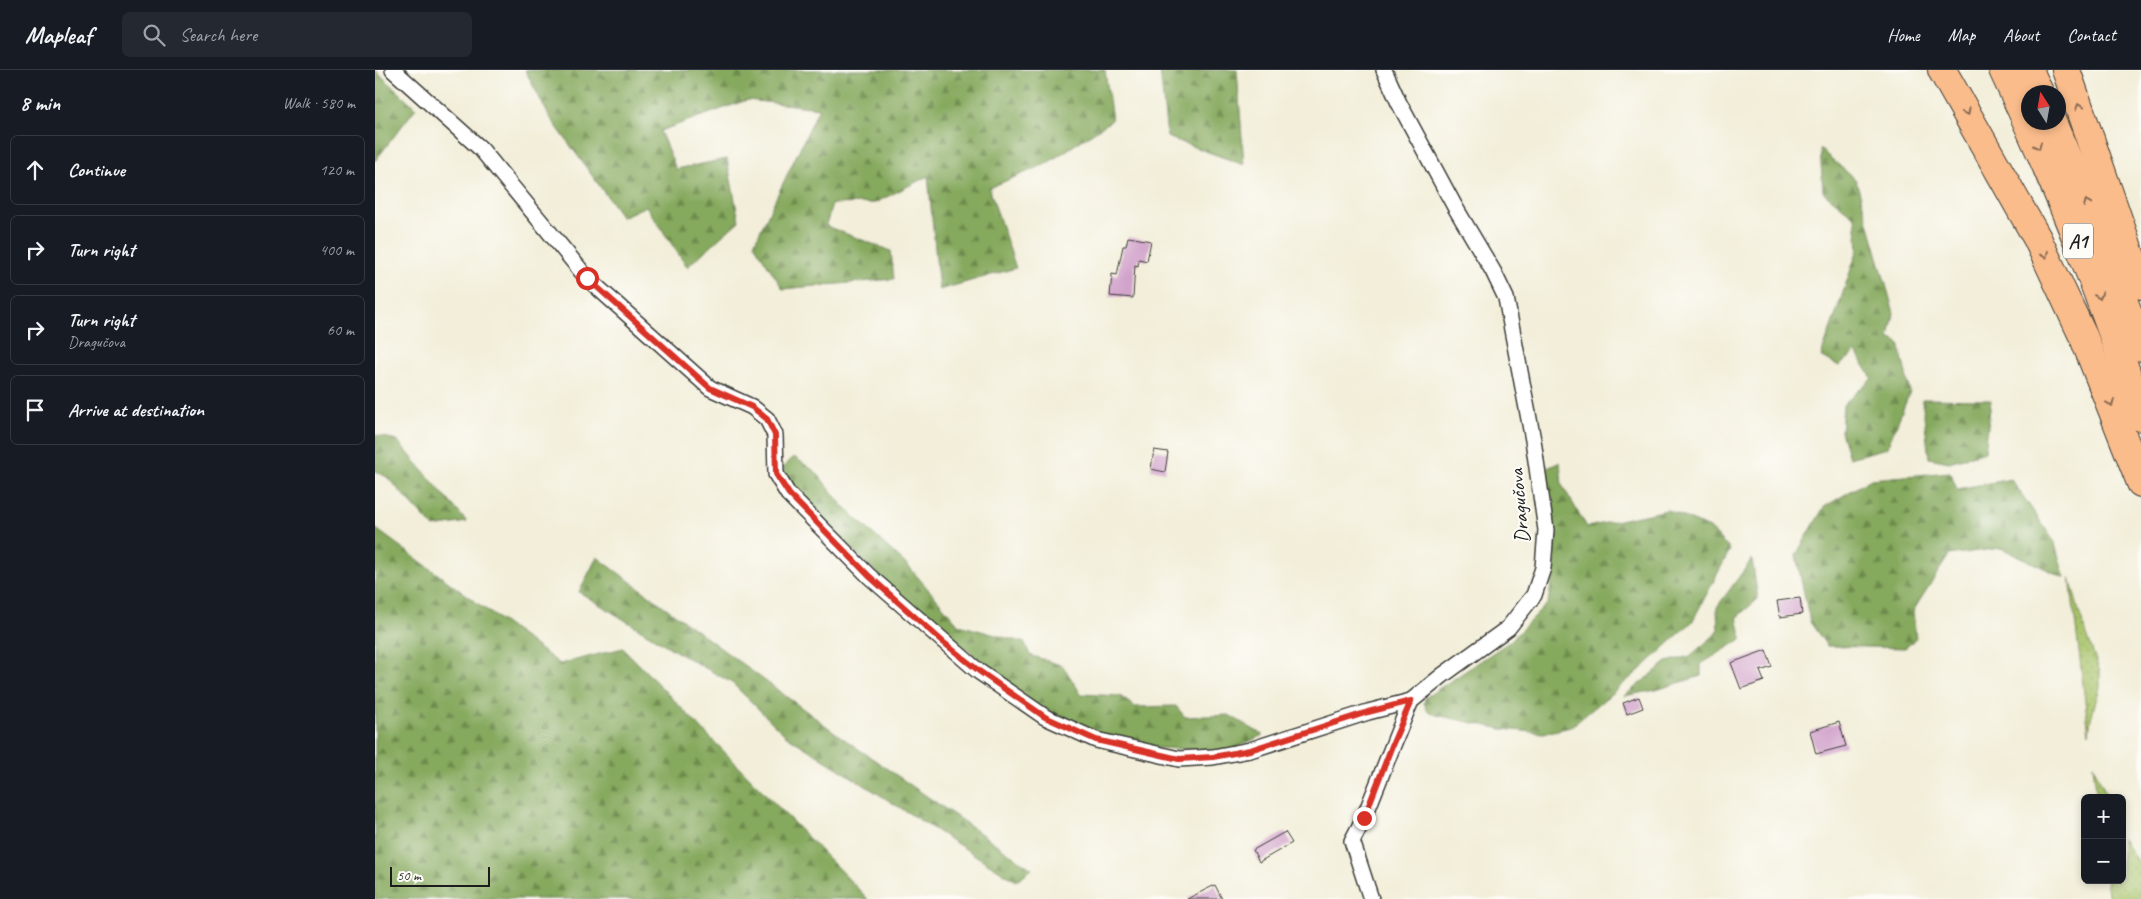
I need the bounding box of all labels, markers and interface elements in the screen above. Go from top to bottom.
search box [122,12,472,57]
text: Mapleaf [25,20,92,50]
icon: search [140,21,168,49]
text: Search here [180,23,257,47]
text: Home [1887,24,1920,46]
text: Map [1948,24,1975,46]
text: About [2003,24,2039,46]
text: Contact [2067,24,2116,46]
north arrow [2021,85,2066,130]
text: 8 min [20,90,60,116]
text: Walk · 580 m [283,93,355,113]
one-way arrow [2075,103,2085,111]
one-way arrow [1960,107,1970,116]
one-way arrow [2031,141,2042,150]
icon: ahead [21,156,49,184]
text: Continue [68,158,125,182]
text: 120 m [320,160,354,180]
one-way arrow [2082,199,2093,208]
road number: A1 [2063,224,2093,258]
icon: right [21,236,49,264]
text: Turn right [68,238,135,262]
text: 400 m [320,240,354,260]
one-way arrow [2038,250,2049,259]
route start [576,267,599,290]
one-way arrow [2093,292,2103,300]
text: Turn right [68,308,135,332]
icon: right [21,316,49,344]
text: 60 m [327,320,354,340]
text: Dragučova [68,332,125,352]
icon: arrive [21,396,49,424]
text: Arrive at destination [68,398,204,422]
one-way arrow [2104,398,2115,407]
street label: Dragučova [1503,466,1535,544]
map controls [2081,794,2126,884]
button: + [2081,794,2126,839]
route end [1353,807,1376,830]
button: − [2081,839,2126,884]
scale bar [390,864,490,887]
text: 50 m [397,867,421,884]

